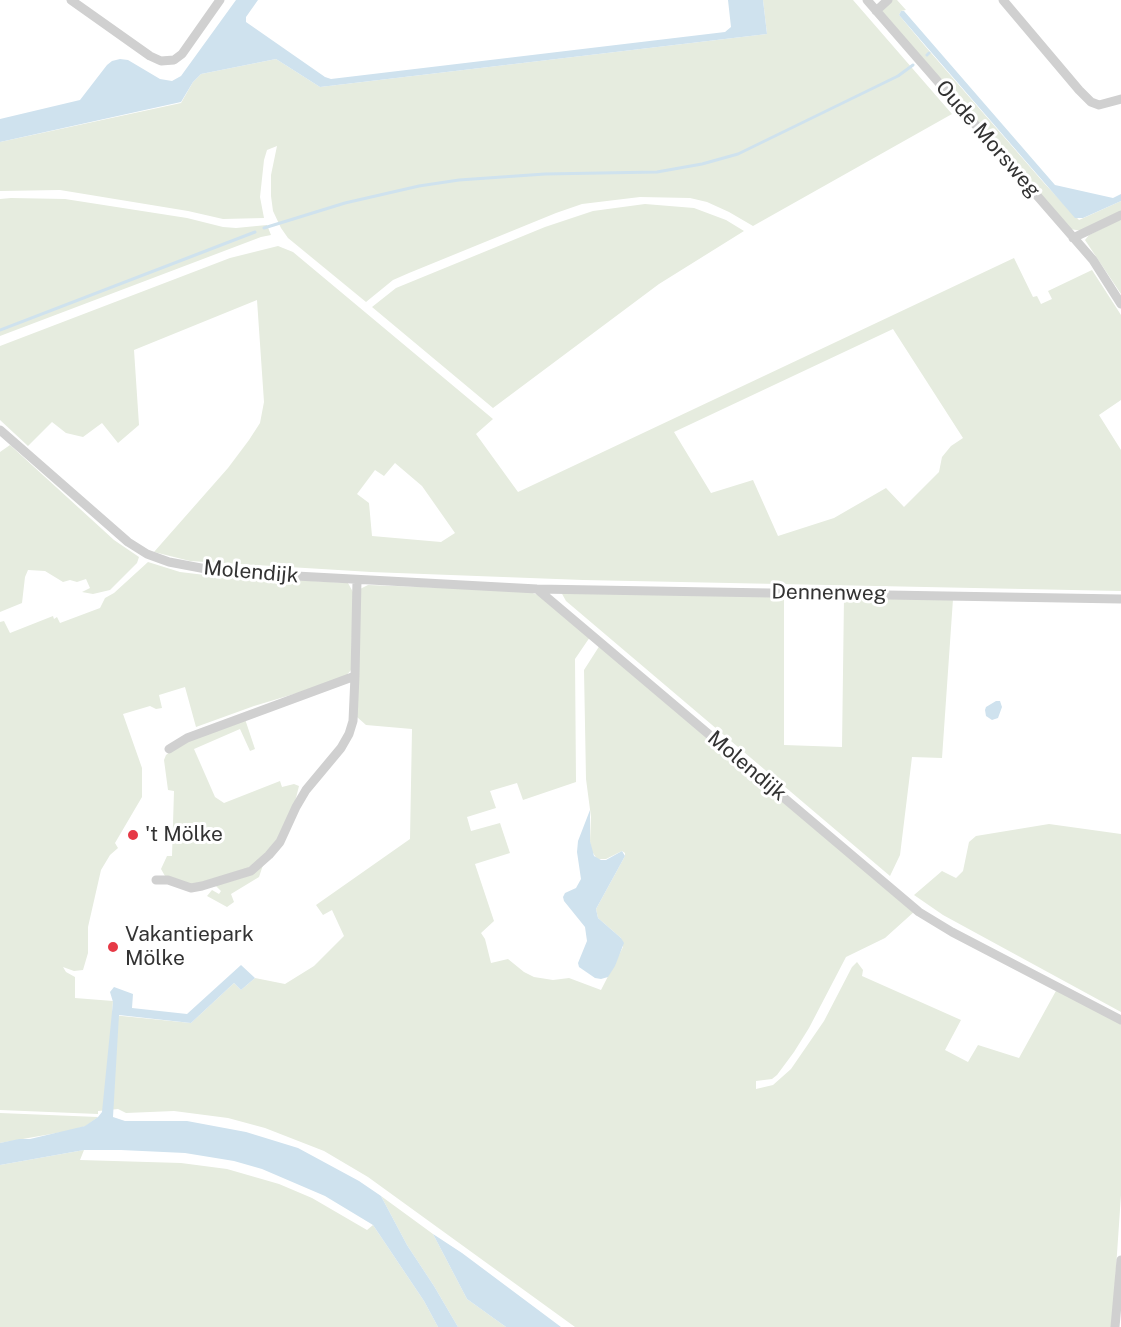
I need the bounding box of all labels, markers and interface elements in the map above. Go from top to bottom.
street label: Oude Morsweg [930,75,1046,203]
street label: Molendijk [202,555,300,589]
street label: Dennenweg [771,579,887,607]
street label: Molendijk [702,726,792,806]
place label: 't Mölke [145,822,223,848]
marker: 't Mölke [126,828,140,842]
place label: Vakantiepark Mölke [125,922,254,972]
marker: Vakantiepark Mölke [106,940,120,954]

